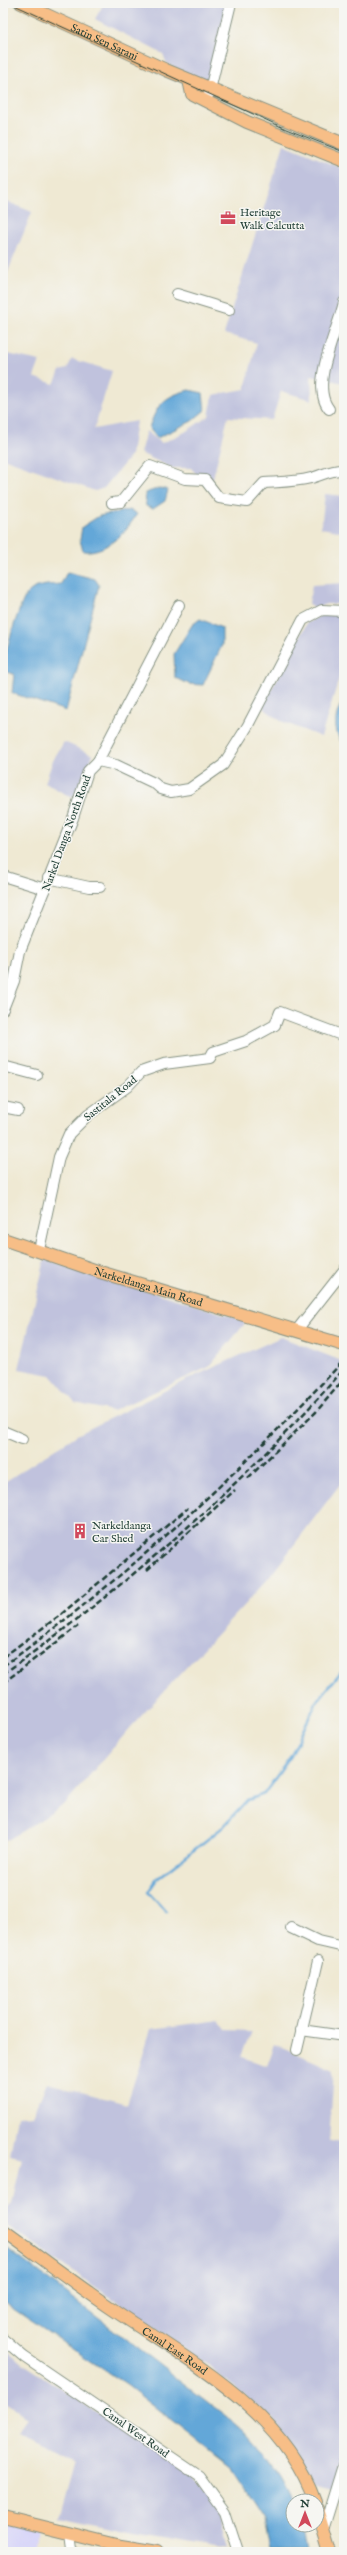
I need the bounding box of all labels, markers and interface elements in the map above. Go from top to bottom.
street label: Satin Sen Sarani [68,21,140,64]
place label: Heritage Walk Calcutta [240,206,304,233]
office icon: Heritage Walk Calcutta [219,209,237,227]
street label: Narkel Danga North Road [39,773,95,893]
street label: Sastitala Road [81,1073,140,1125]
street label: Narkeldanga Main Road [92,1264,204,1310]
place label: Narkeldanga Car Shed [92,1519,151,1546]
building icon: Narkeldanga Car Shed [71,1522,89,1540]
street label: Canal East Road [139,2324,210,2378]
street label: Canal West Road [99,2405,172,2461]
north arrow [285,2493,325,2533]
text: N [299,2497,310,2511]

